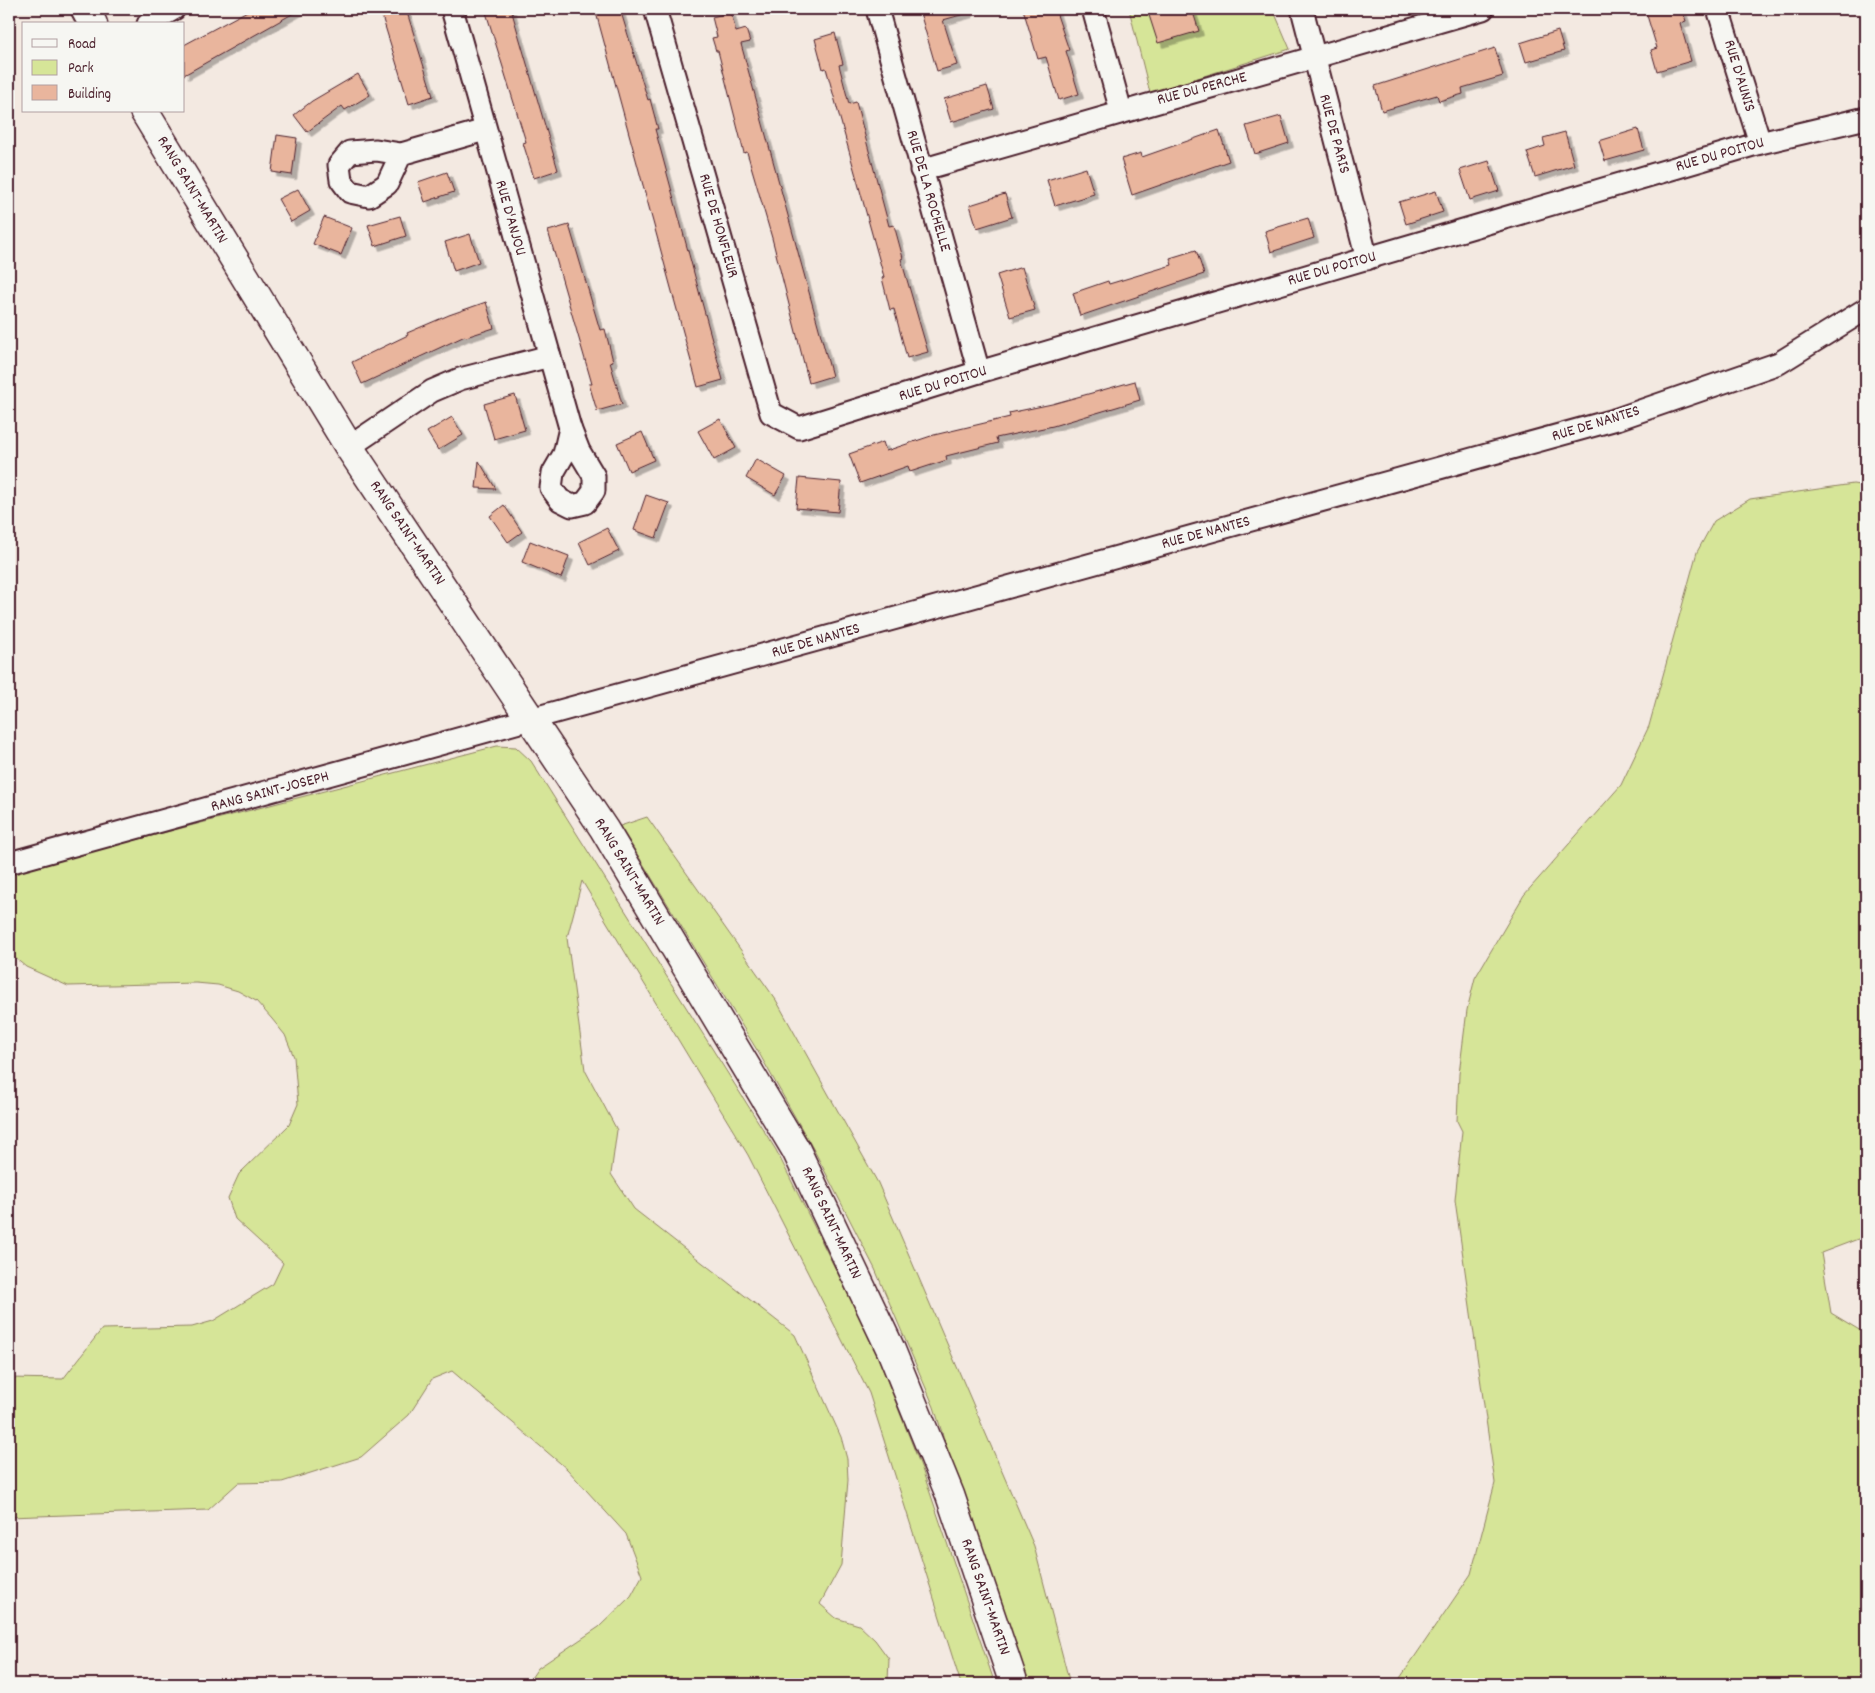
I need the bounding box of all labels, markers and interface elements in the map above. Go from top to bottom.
legend [22,22,185,112]
text: Road [68,34,96,56]
street label: RUE D'AUNIS [1717,37,1761,115]
text: Park [68,58,94,80]
street label: RUE DU PERCHE [1155,66,1250,112]
text: Building [68,84,111,106]
street label: RUE DE PARIS [1312,92,1356,176]
street label: RUE DE LA ROCHELLE [900,128,957,255]
street label: RUE DU POITOU [1673,131,1767,179]
street label: RANG SAINT-MARTIN [151,132,233,248]
street label: RUE DE HONFLEUR [692,171,744,281]
street label: RUE D'ANJOU [488,178,532,258]
street label: RUE DU POITOU [1285,245,1379,293]
street label: RUE DU POITOU [896,360,990,408]
street label: RUE DE NANTES [1549,400,1643,448]
street label: RANG SAINT-MARTIN [363,476,451,590]
street label: RUE DE NANTES [1159,510,1253,556]
street label: RUE DE NANTES [769,617,863,665]
street label: RANG SAINT-JOSEPH [208,765,332,819]
street label: RANG SAINT-MARTIN [588,814,670,930]
street label: RANG SAINT-MARTIN [795,1163,867,1283]
street label: RANG SAINT-MARTIN [954,1536,1016,1658]

